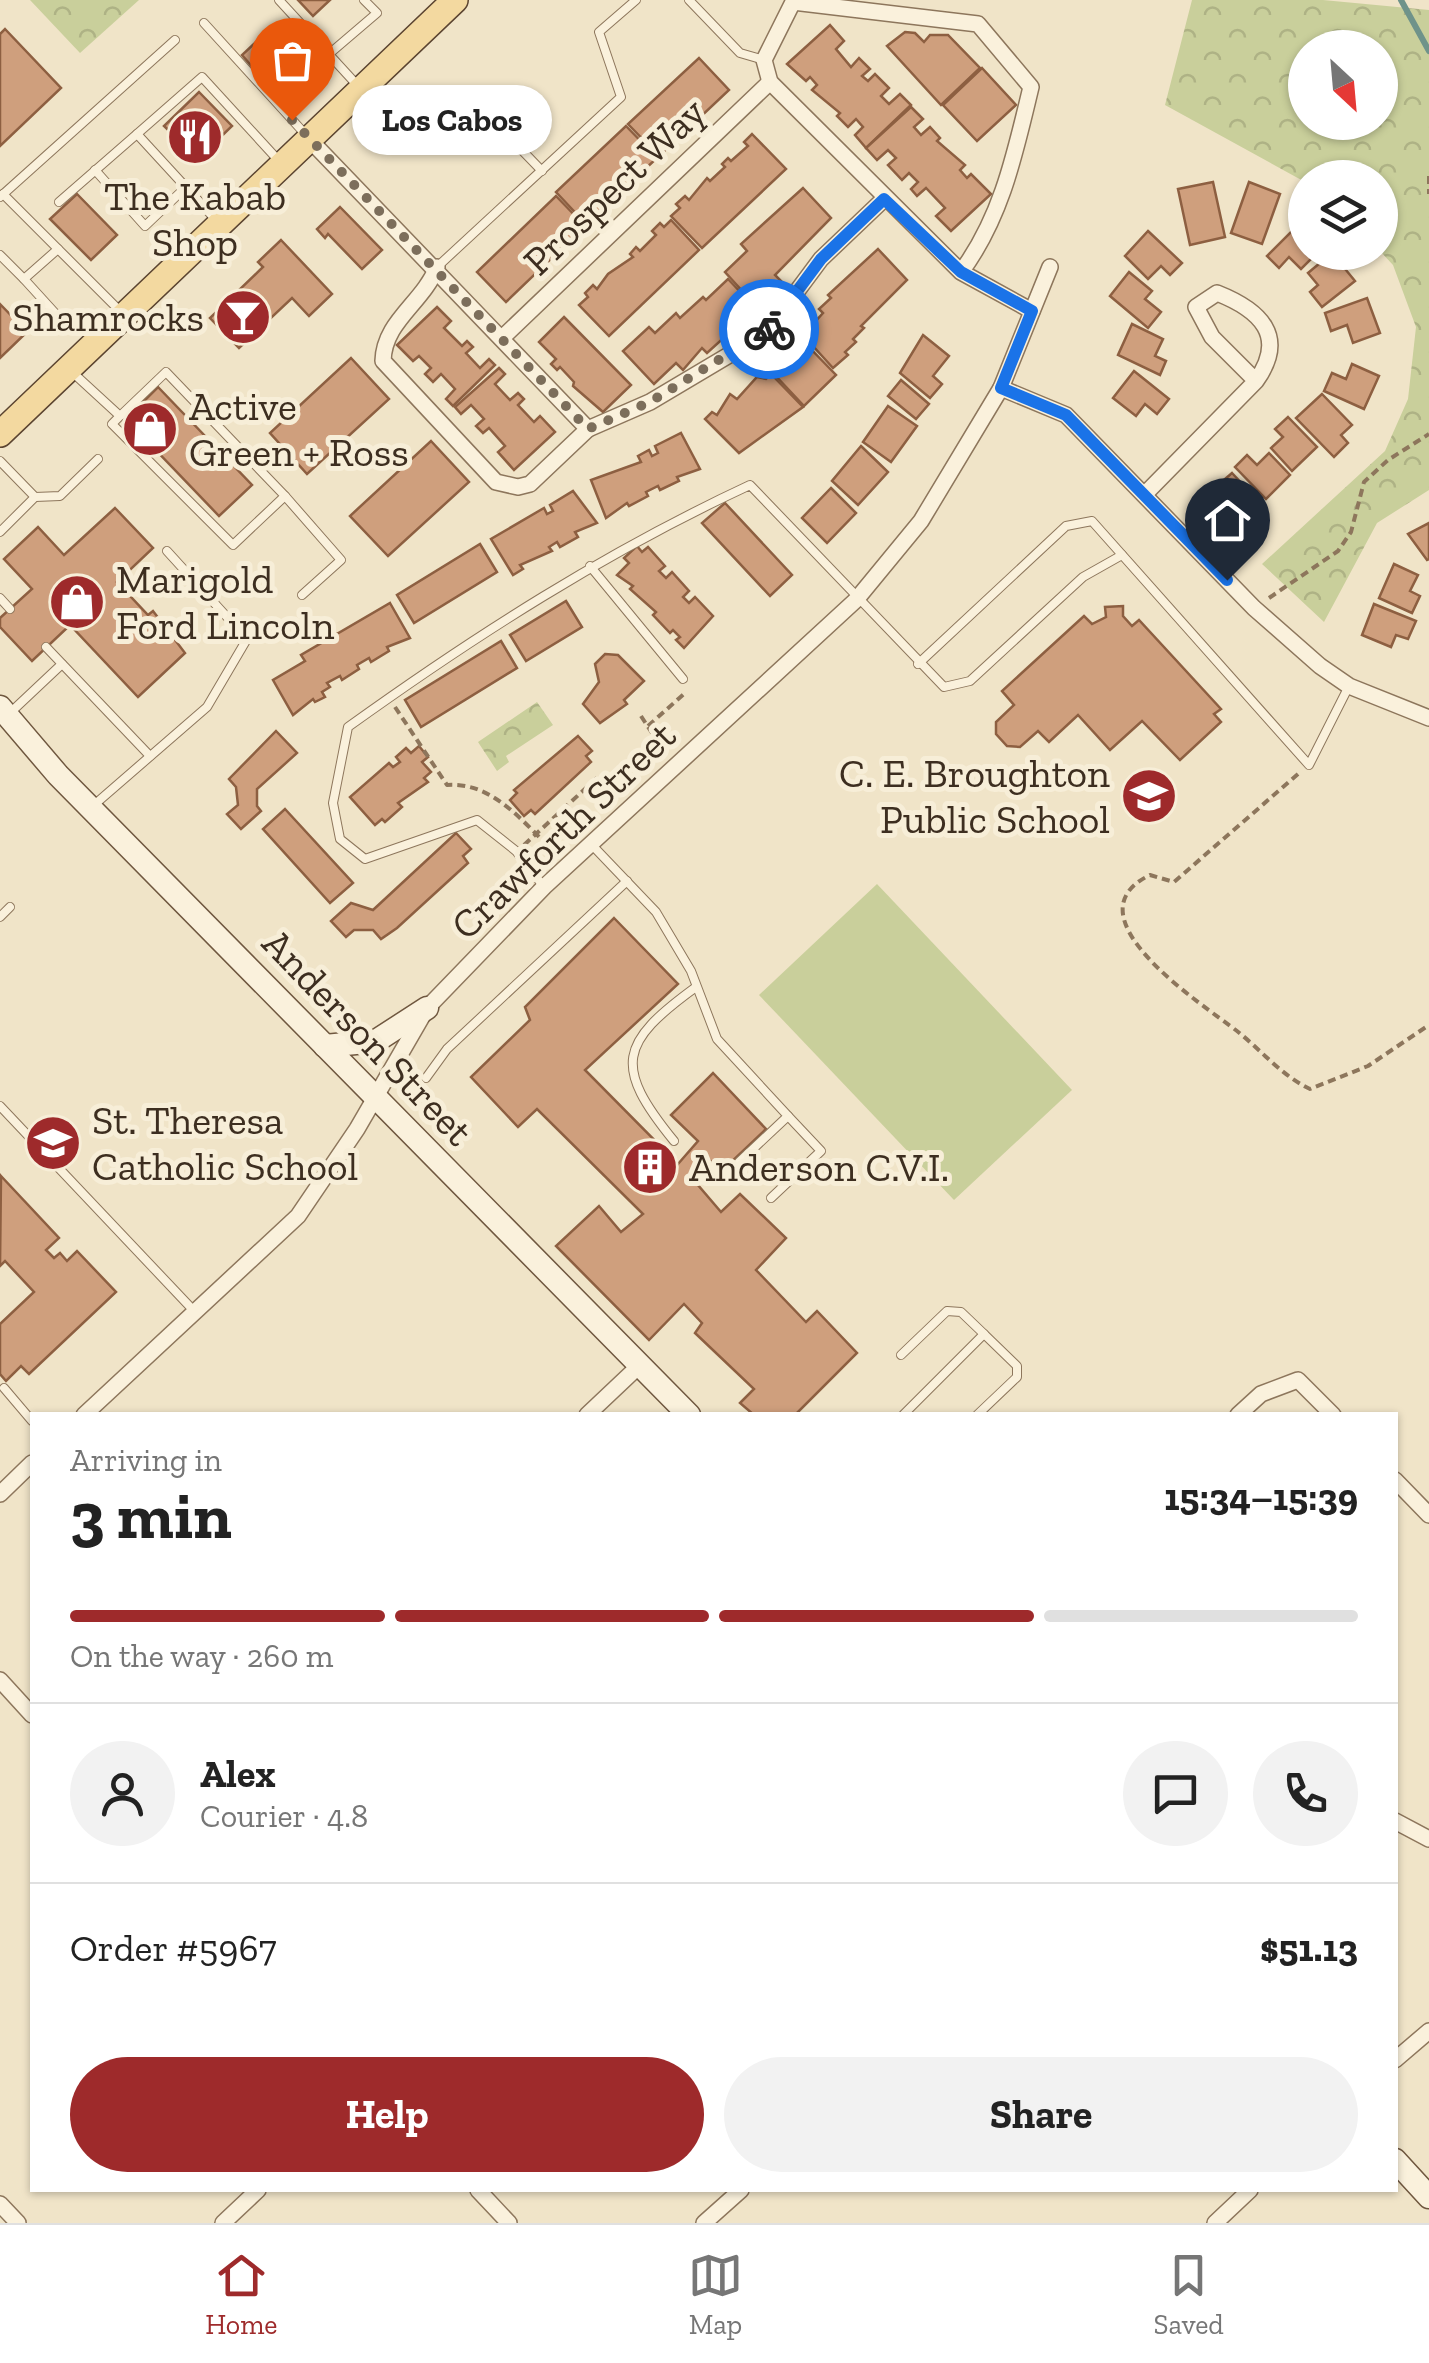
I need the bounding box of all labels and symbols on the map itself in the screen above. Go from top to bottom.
pin [250,18,335,121]
north arrow [1288,30,1398,140]
callout: Los Cabos [352,85,552,155]
street label: Prospect Way [513,87,715,285]
restaurant icon: The Kabab Shop [165,107,225,167]
place label: The Kabab Shop [104,172,286,266]
courier [719,279,819,379]
bar icon: Shamrocks [213,287,273,347]
place label: Shamrocks [12,293,204,341]
place label: Active Green + Ross [189,382,409,476]
shop icon: Active Green + Ross [120,399,180,459]
pin [1185,478,1270,581]
place label: Marigold Ford Lincoln [116,555,334,649]
shop icon: Marigold Ford Lincoln [47,572,107,632]
street label: Crawforth Street [441,711,685,949]
place label: C. E. Broughton Public School [839,749,1110,843]
school or university icon: C. E. Broughton Public School [1119,766,1179,826]
street label: Anderson Street [253,919,483,1155]
place label: St. Theresa Catholic School [92,1096,358,1190]
school or university icon: St. Theresa Catholic School [23,1113,83,1173]
building icon: Anderson C.V.I. [620,1137,680,1197]
place label: Anderson C.V.I. [689,1143,949,1191]

